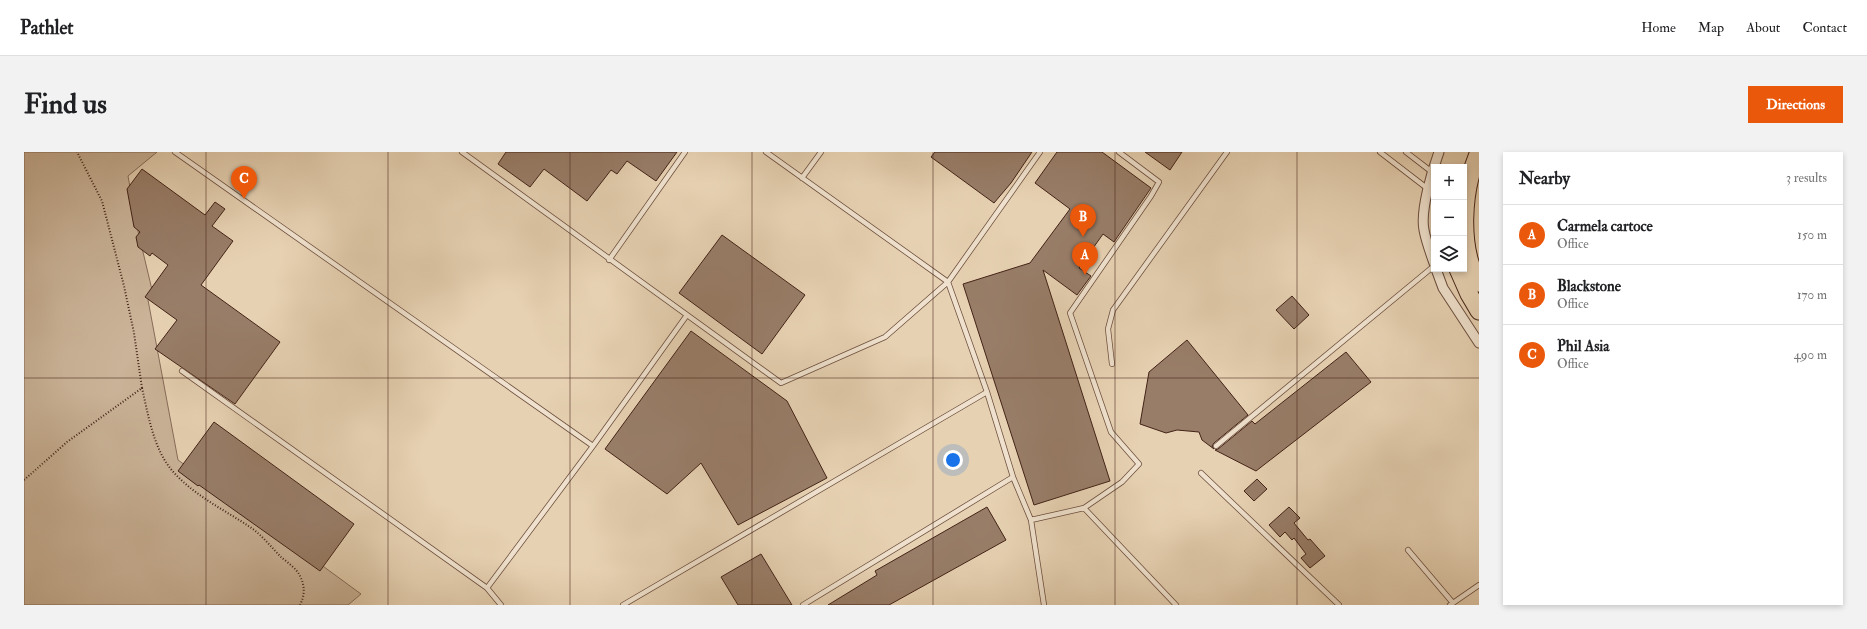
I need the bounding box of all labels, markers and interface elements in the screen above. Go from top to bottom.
text: Pathlet [20,16,74,40]
text: Home [1641,19,1676,36]
text: Map [1698,19,1724,36]
text: About [1746,19,1780,36]
text: Contact [1802,19,1847,36]
button: Directions [1748,86,1843,123]
text: Find us [24,87,107,122]
map controls [1431,164,1467,272]
button: + [1431,164,1467,200]
pin: C [231,166,257,199]
text: Nearby [1519,168,1570,189]
text: 3 results [1786,170,1827,186]
button: − [1431,200,1467,236]
pin: B [1070,204,1096,237]
text: Carmela cartoce [1557,217,1653,236]
text: A [1528,227,1536,243]
text: 150 m [1797,227,1827,243]
button: layers [1431,236,1467,272]
text: Office [1557,236,1589,252]
pin: A [1072,242,1098,275]
text: Blackstone [1557,277,1621,296]
text: B [1528,287,1536,303]
text: 170 m [1797,287,1827,303]
text: Office [1557,296,1589,312]
text: Phil Asia [1557,337,1609,356]
text: C [1527,347,1537,363]
text: 490 m [1794,347,1827,363]
text: Office [1557,356,1589,372]
your location [943,450,963,470]

